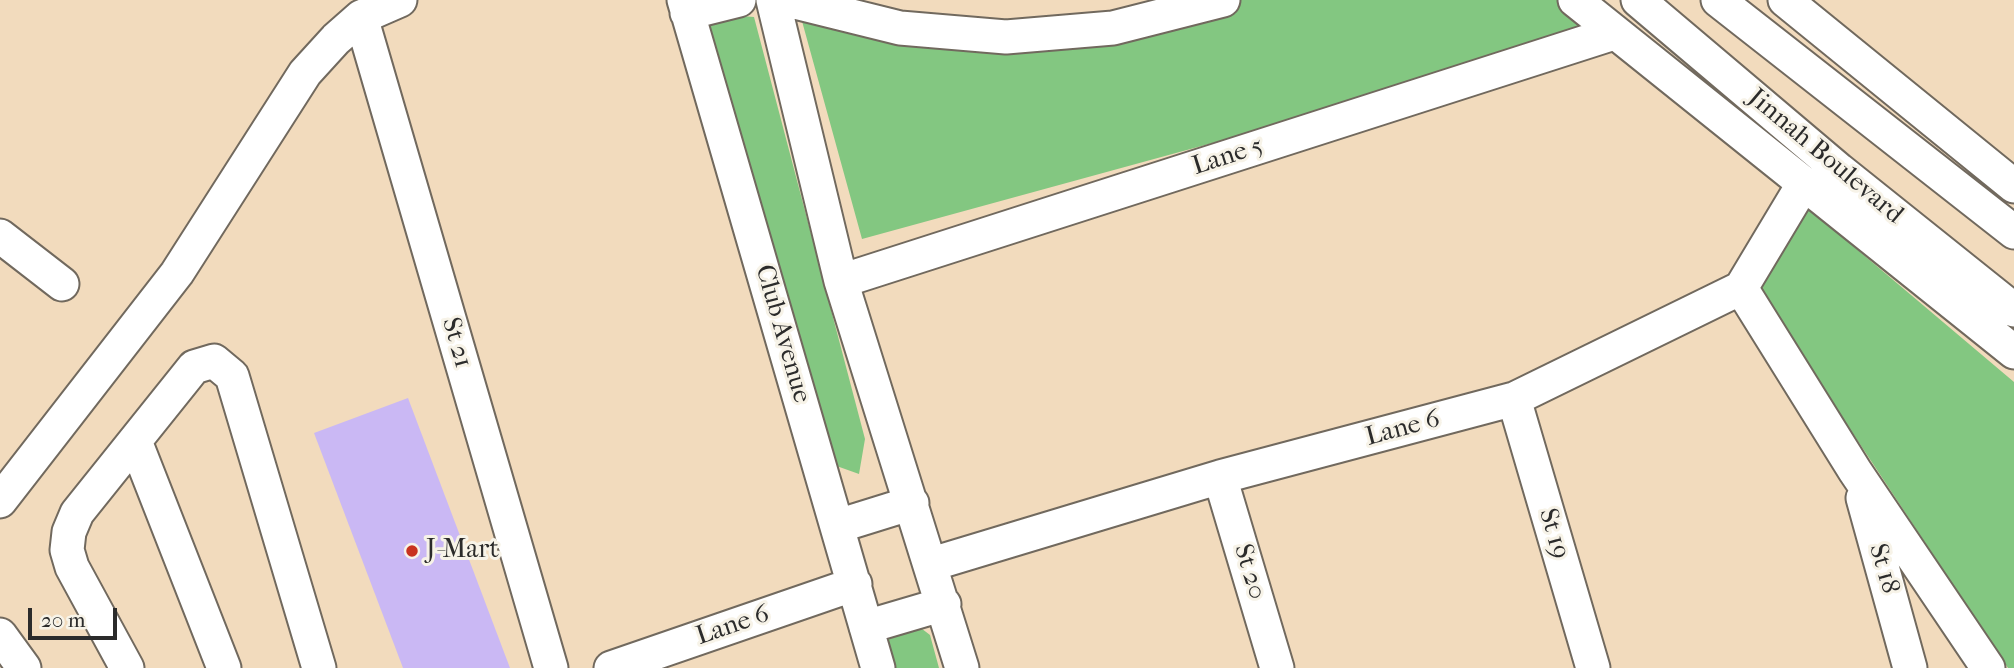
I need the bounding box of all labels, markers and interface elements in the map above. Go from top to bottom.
street label: Jinnah Boulevard [1741,83,1909,231]
street label: Lane 5 [1189,131,1267,183]
street label: Club Avenue [747,261,817,407]
street label: St 21 [434,314,478,372]
street label: Lane 6 [1363,404,1443,454]
street label: St 19 [1531,505,1575,563]
place label: J-Mart [426,535,499,567]
street label: St 18 [1861,540,1905,598]
street label: St 20 [1226,541,1272,603]
marker: J-Mart [404,543,420,559]
scale bar [32,594,121,638]
street label: Lane 6 [692,599,774,653]
text: 20 m [41,608,85,632]

